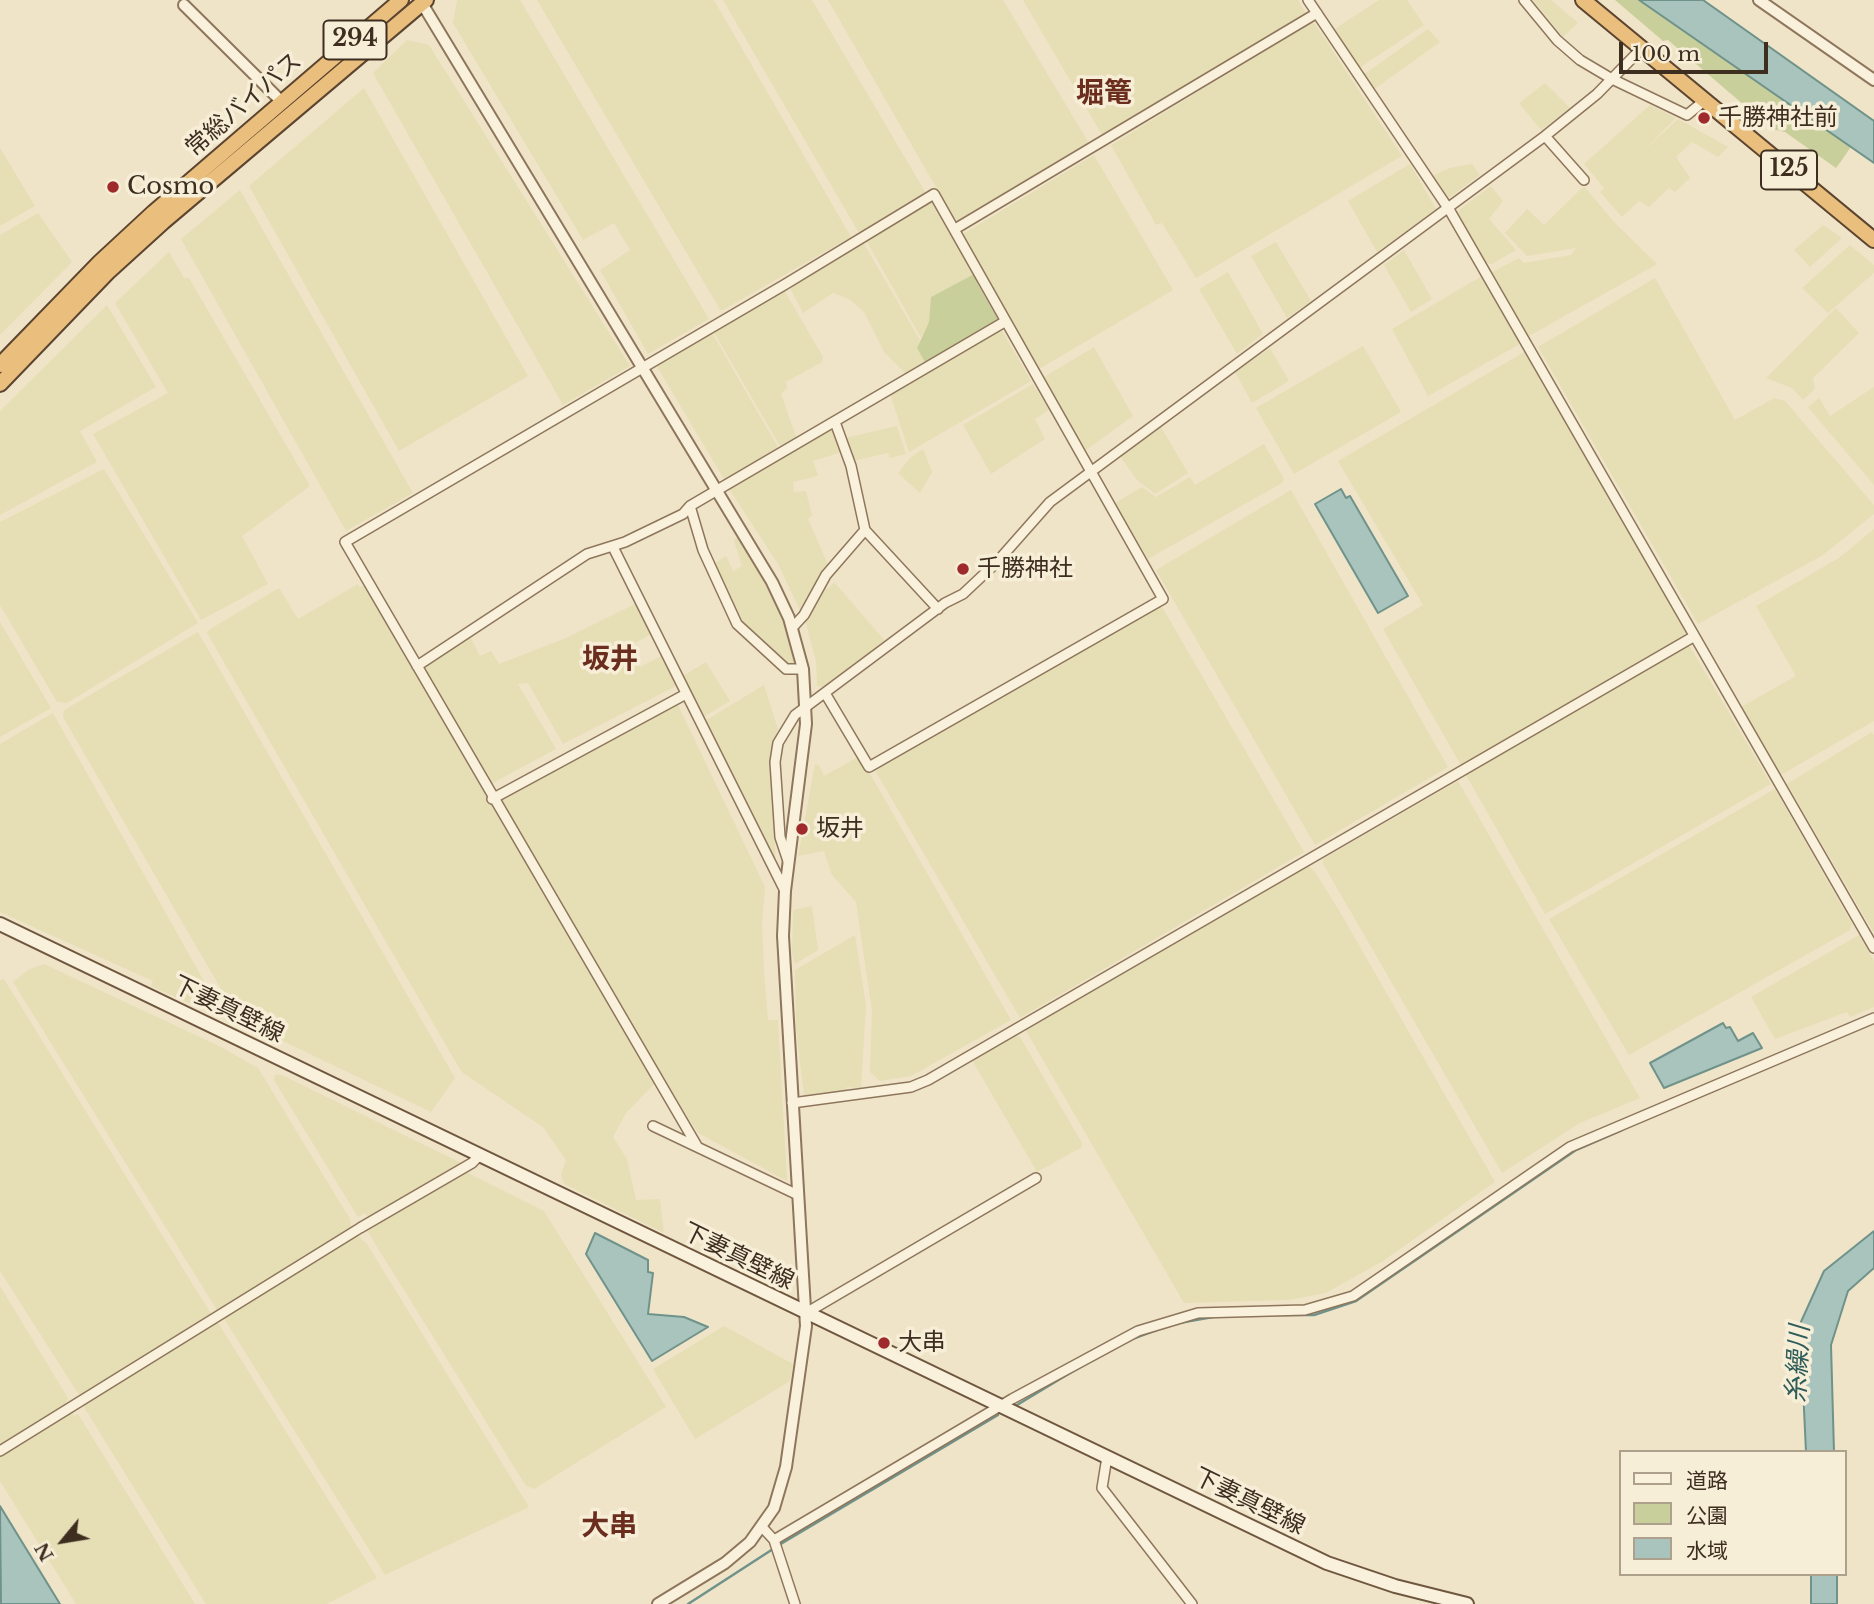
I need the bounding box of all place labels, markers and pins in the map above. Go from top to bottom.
place label: 千勝神社前 [1718,104,1838,132]
marker: 千勝神社前 [1696,110,1712,126]
place label: Cosmo [127,173,214,201]
marker: Cosmo [105,179,121,195]
place label: 千勝神社 [977,555,1073,583]
marker: 千勝神社 [955,561,971,577]
place label: 坂井 [816,815,864,843]
marker: 坂井 [794,821,810,837]
place label: 大串 [898,1329,946,1357]
marker: 大串 [876,1335,892,1351]

